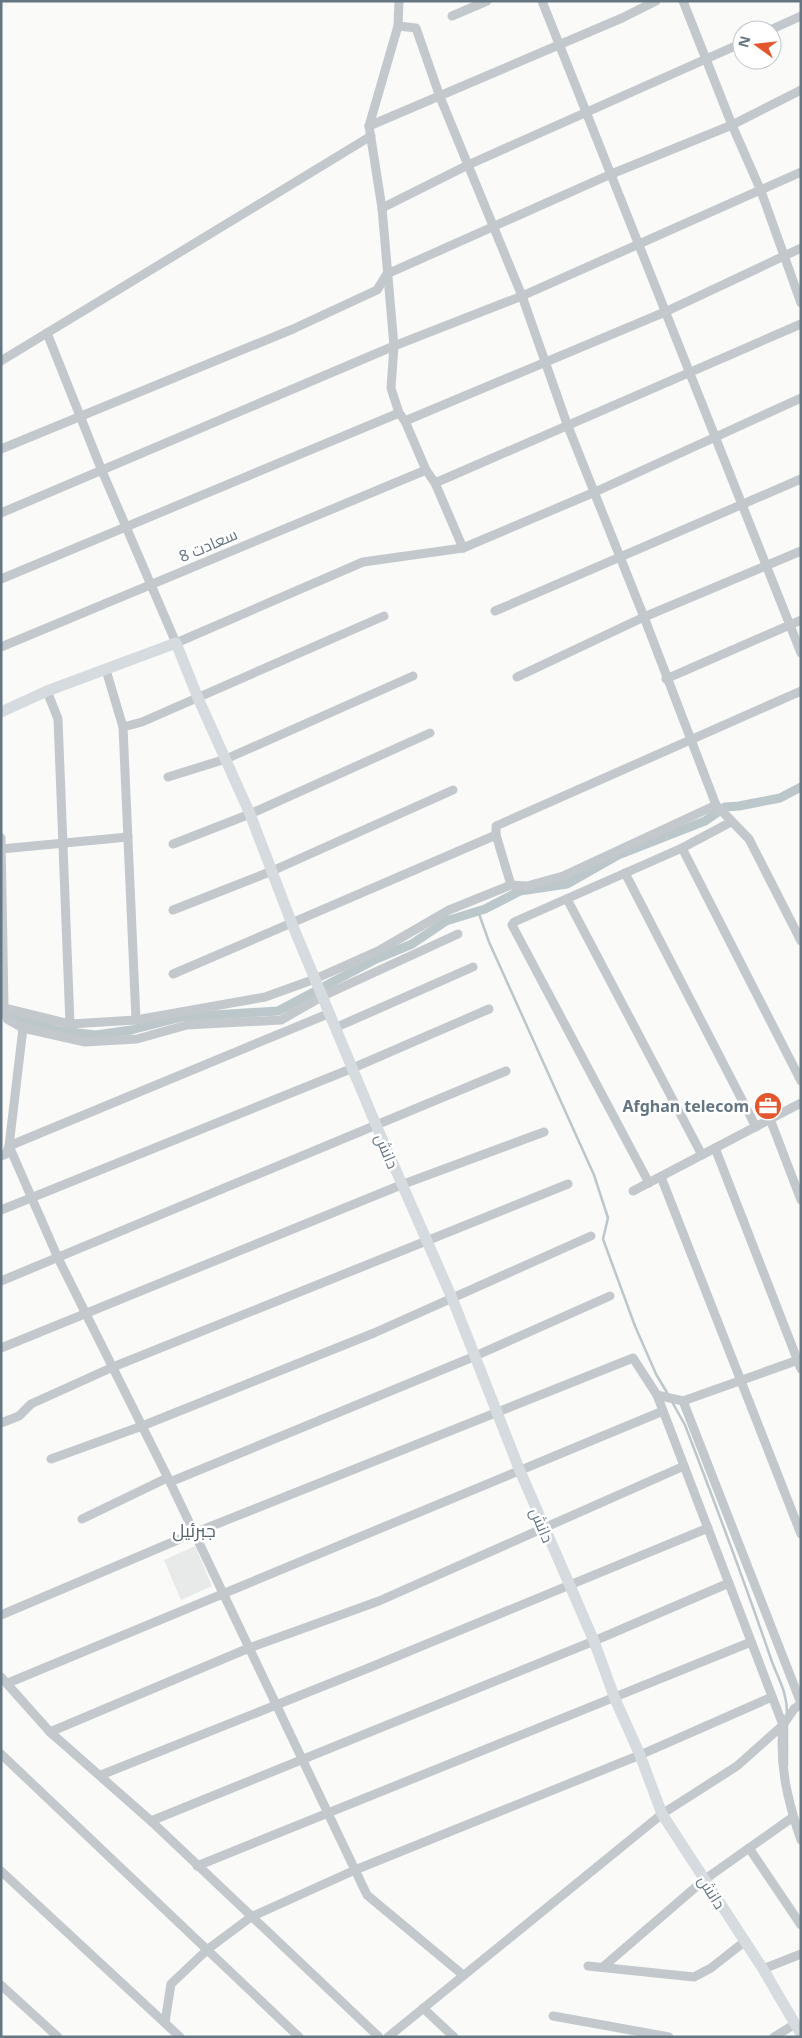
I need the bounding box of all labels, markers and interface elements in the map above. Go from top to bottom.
north arrow [732,20,782,70]
text: N [733,34,755,49]
street label: سعادت 8 [175,523,241,567]
office icon: Afghan telecom [753,1091,783,1121]
place label: Afghan telecom [622,1095,749,1117]
street label: دانش [370,1130,404,1172]
street label: دانش [525,1504,559,1546]
district label: جبرئیل [172,1518,216,1542]
street label: دانش [693,1871,731,1913]

